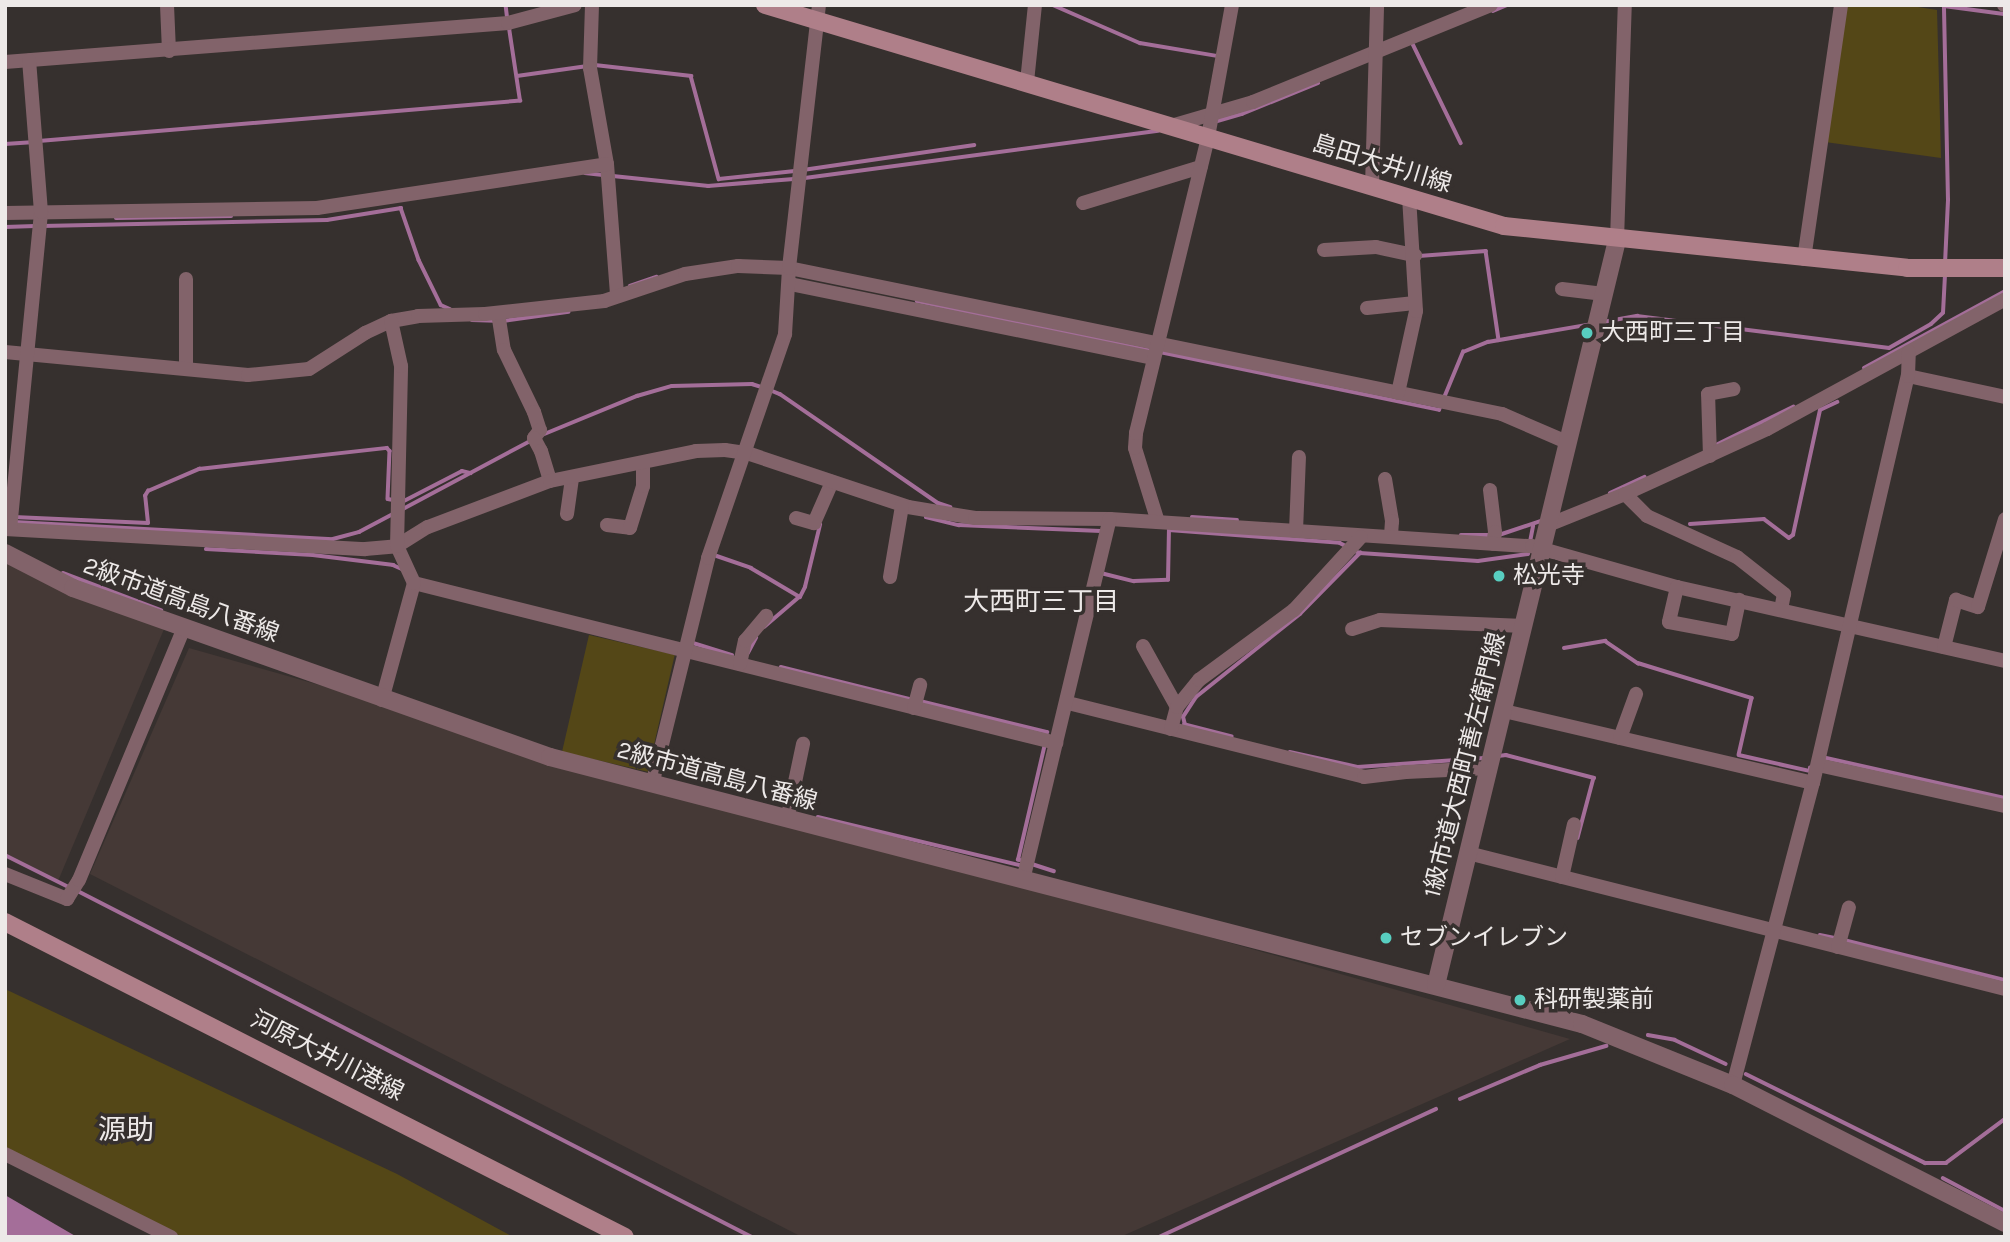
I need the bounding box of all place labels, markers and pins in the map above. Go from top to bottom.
place label: 大西町三丁目 [1601,319,1745,347]
marker: 大西町三丁目 [1579,325,1595,341]
place label: 松光寺 [1513,562,1585,590]
marker: 松光寺 [1491,568,1507,584]
place label: セブンイレブン [1400,924,1568,952]
marker: セブンイレブン [1378,930,1394,946]
place label: 科研製薬前 [1534,986,1654,1014]
marker: 科研製薬前 [1512,992,1528,1008]

